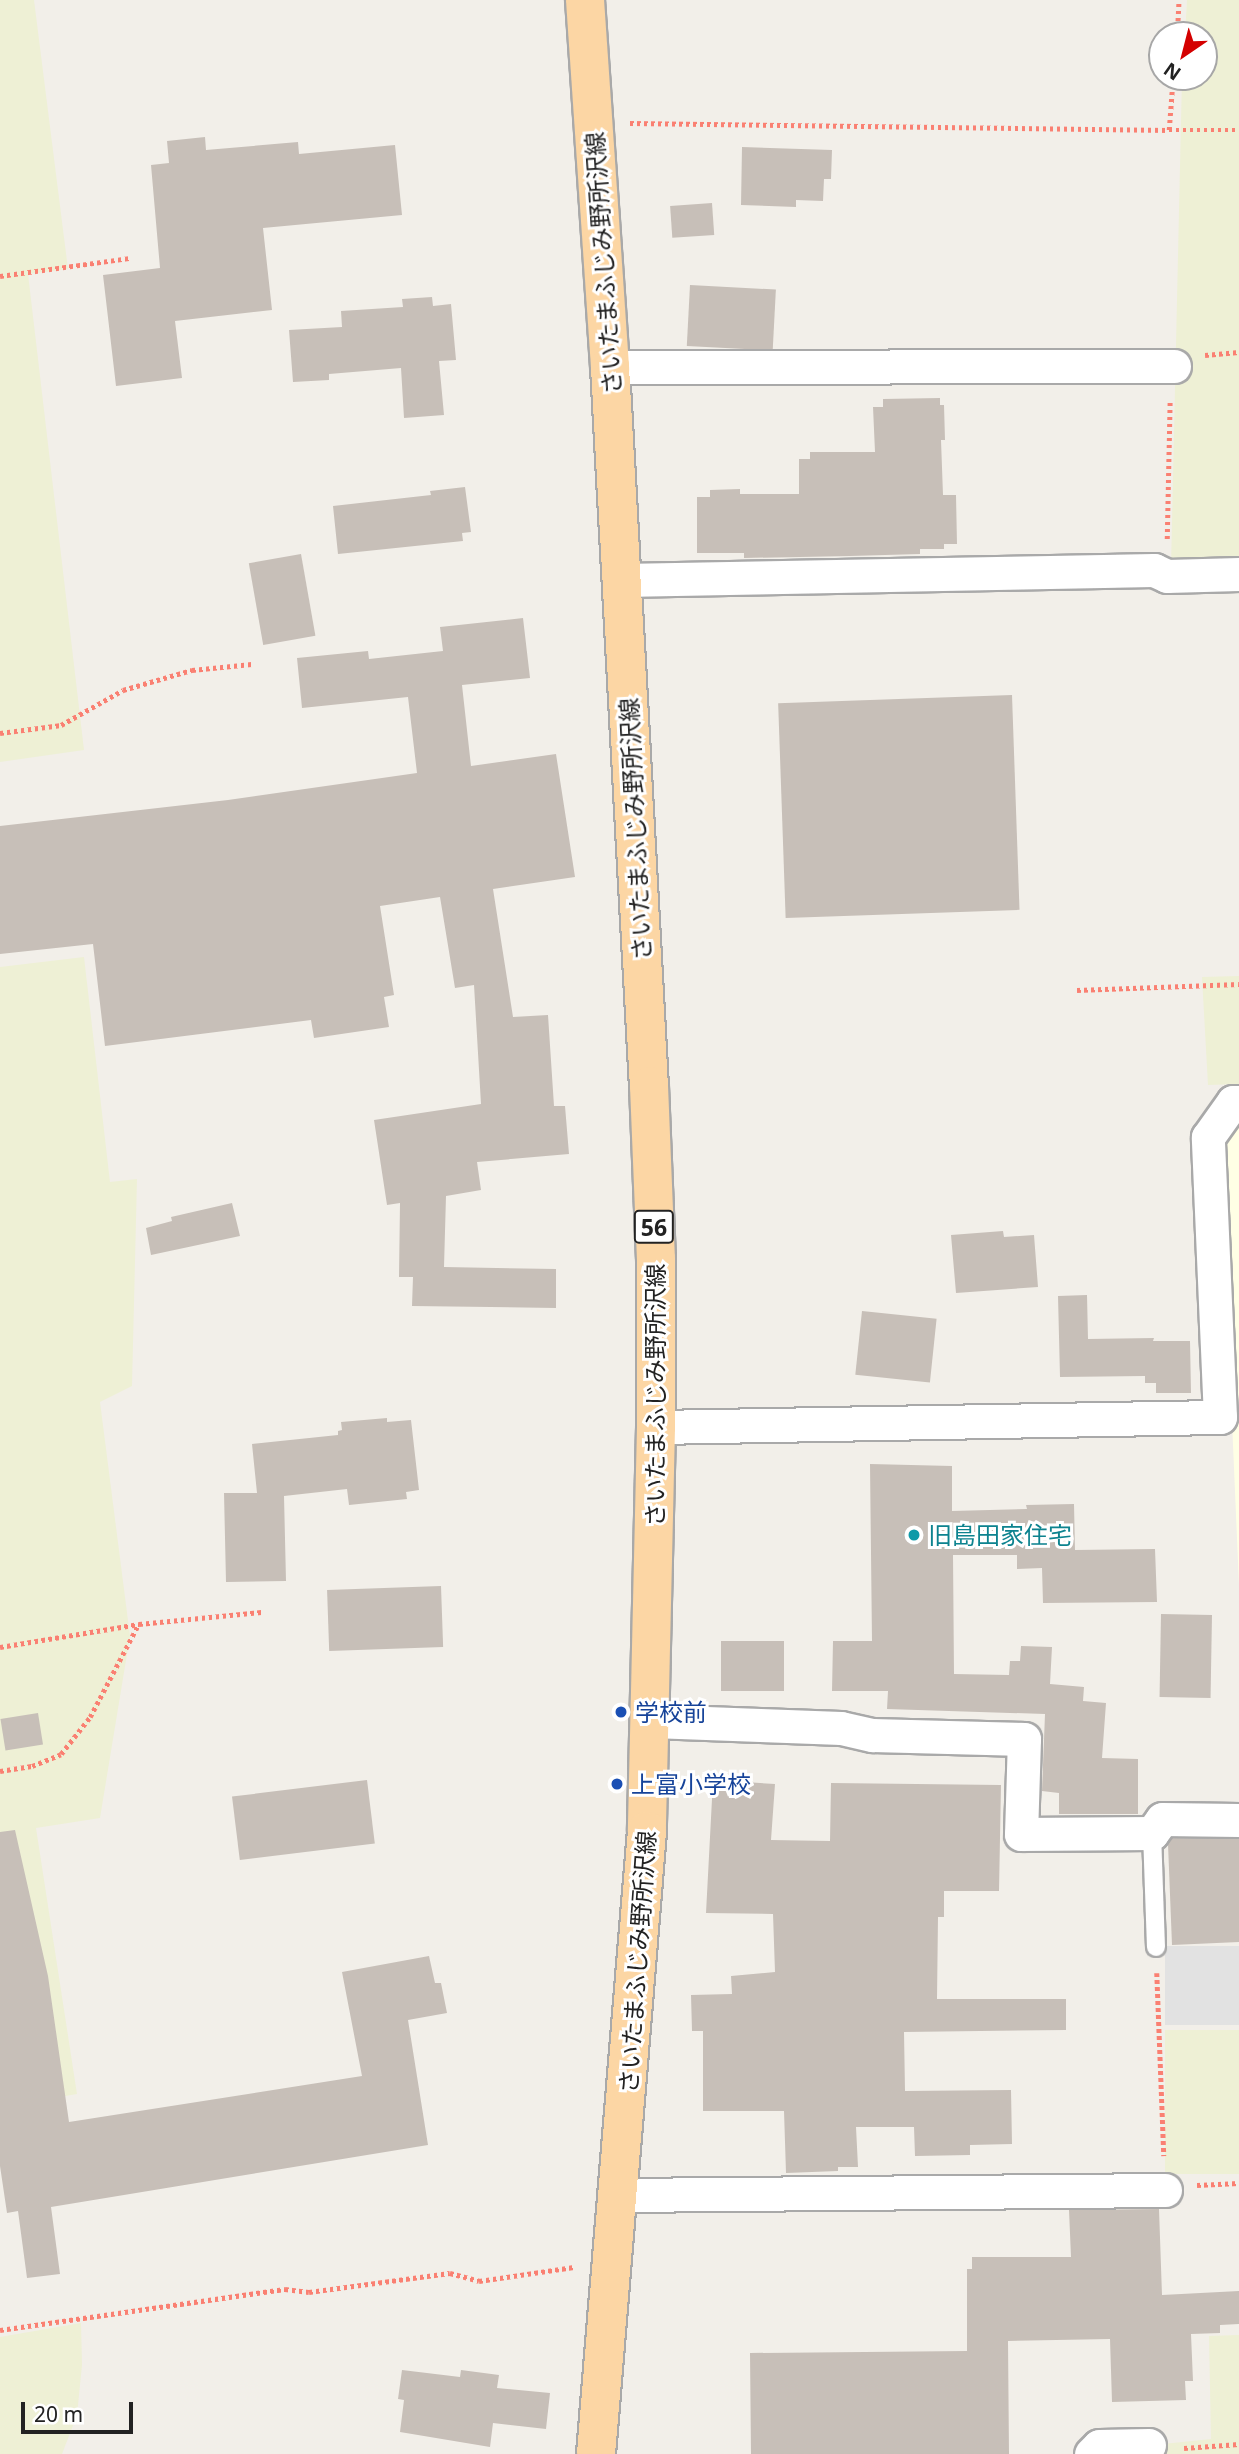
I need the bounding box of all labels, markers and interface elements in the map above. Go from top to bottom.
north arrow [1148,21,1218,91]
text: N [1158,56,1186,87]
street label: さいたまふじみ野所沢線 [579,130,627,396]
street label: さいたまふじみ野所沢線 [614,696,656,962]
road number: 56 [633,1208,675,1246]
street label: さいたまふじみ野所沢線 [641,1263,669,1527]
place label: 旧島田家住宅 [928,1521,1072,1549]
marker: 旧島田家住宅 [906,1527,922,1543]
place label: 学校前 [635,1698,707,1726]
marker: 学校前 [613,1704,629,1720]
place label: 上富小学校 [631,1770,751,1798]
marker: 上富小学校 [609,1776,625,1792]
street label: さいたまふじみ野所沢線 [613,1829,661,2095]
scale bar [24,2388,136,2432]
text: 20 m [34,2400,83,2428]

